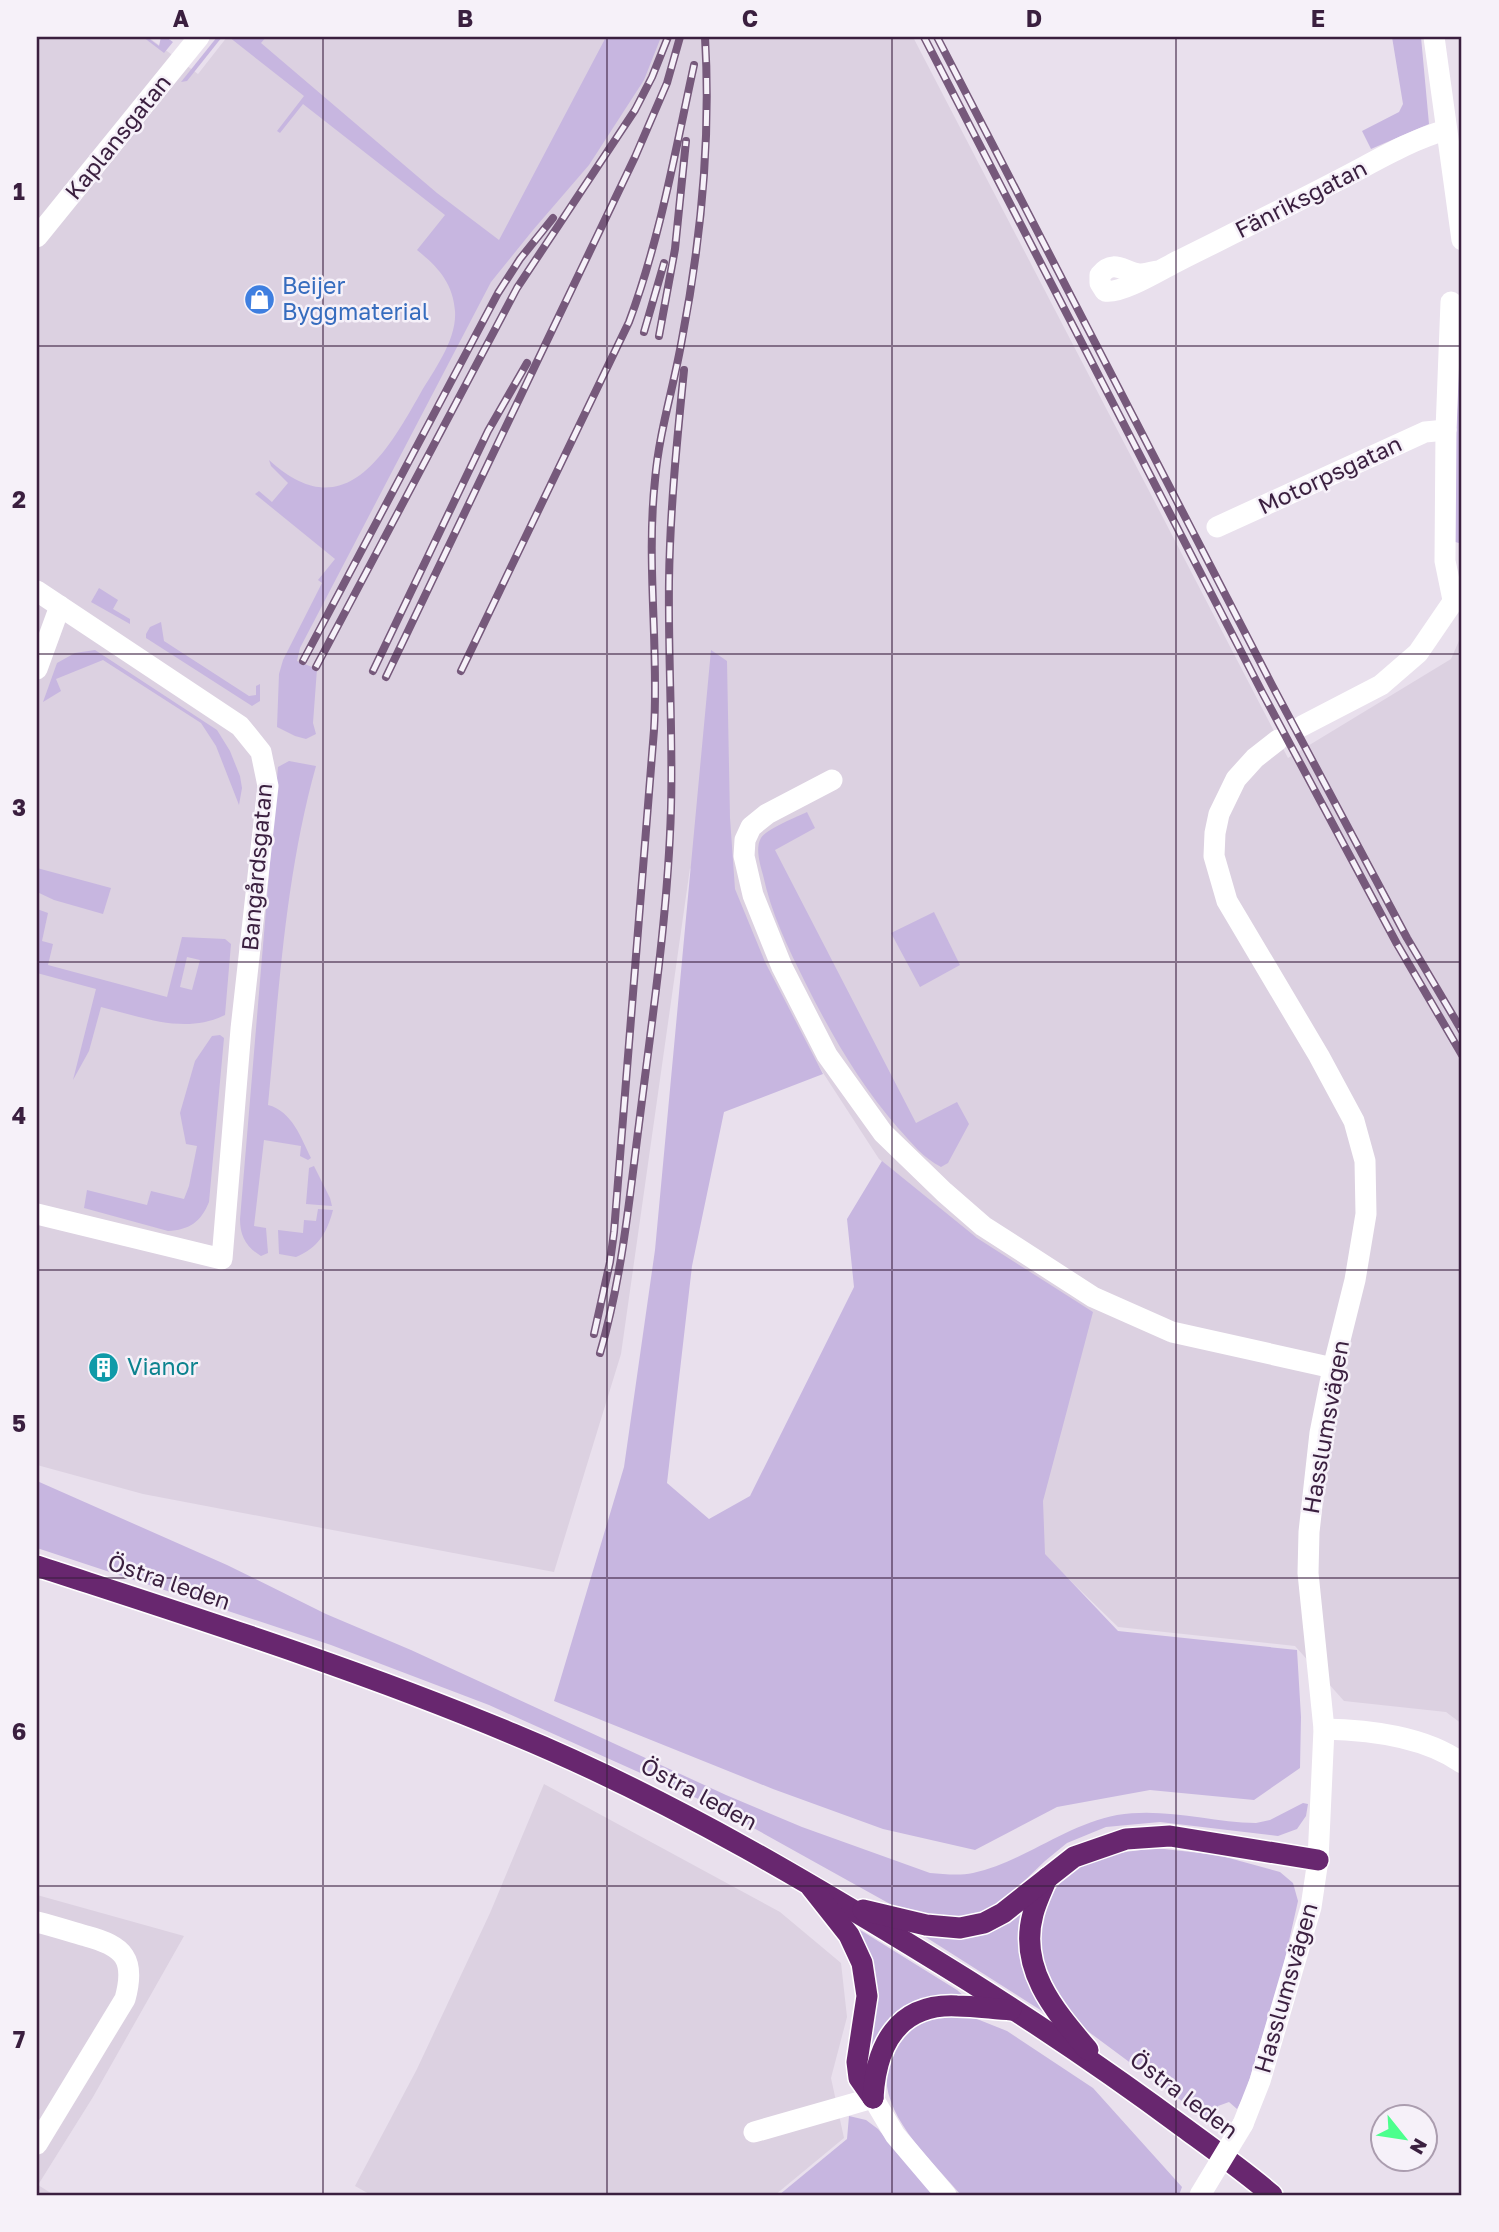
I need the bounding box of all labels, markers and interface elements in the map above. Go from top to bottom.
text: A [173,4,190,32]
text: B [457,4,473,32]
text: C [742,4,758,32]
text: D [1026,4,1042,32]
text: E [1311,4,1325,32]
street label: Kaplansgatan [58,68,176,205]
street label: Fänriksgatan [1230,153,1371,243]
text: 1 [13,177,25,205]
place label: Beijer Byggmaterial [282,271,429,325]
shop icon: Beijer Byggmaterial [242,282,276,316]
street label: Motorpsgatan [1253,429,1406,520]
text: 2 [12,485,26,513]
street label: Bangårdsgatan [235,782,277,952]
text: 3 [12,793,26,821]
text: 4 [12,1101,26,1129]
street label: Hasslumsvägen [1296,1338,1354,1516]
building icon: Vianor [87,1350,121,1384]
place label: Vianor [127,1352,199,1380]
text: 5 [12,1409,26,1437]
street label: Östra leden [104,1547,234,1615]
text: 6 [12,1717,26,1745]
street label: Östra leden [636,1751,763,1836]
street label: Hasslumsvägen [1247,1899,1323,2076]
text: 7 [13,2025,25,2053]
street label: Östra leden [1125,2045,1244,2144]
north arrow [1370,2102,1440,2172]
text: N [1406,2135,1433,2159]

